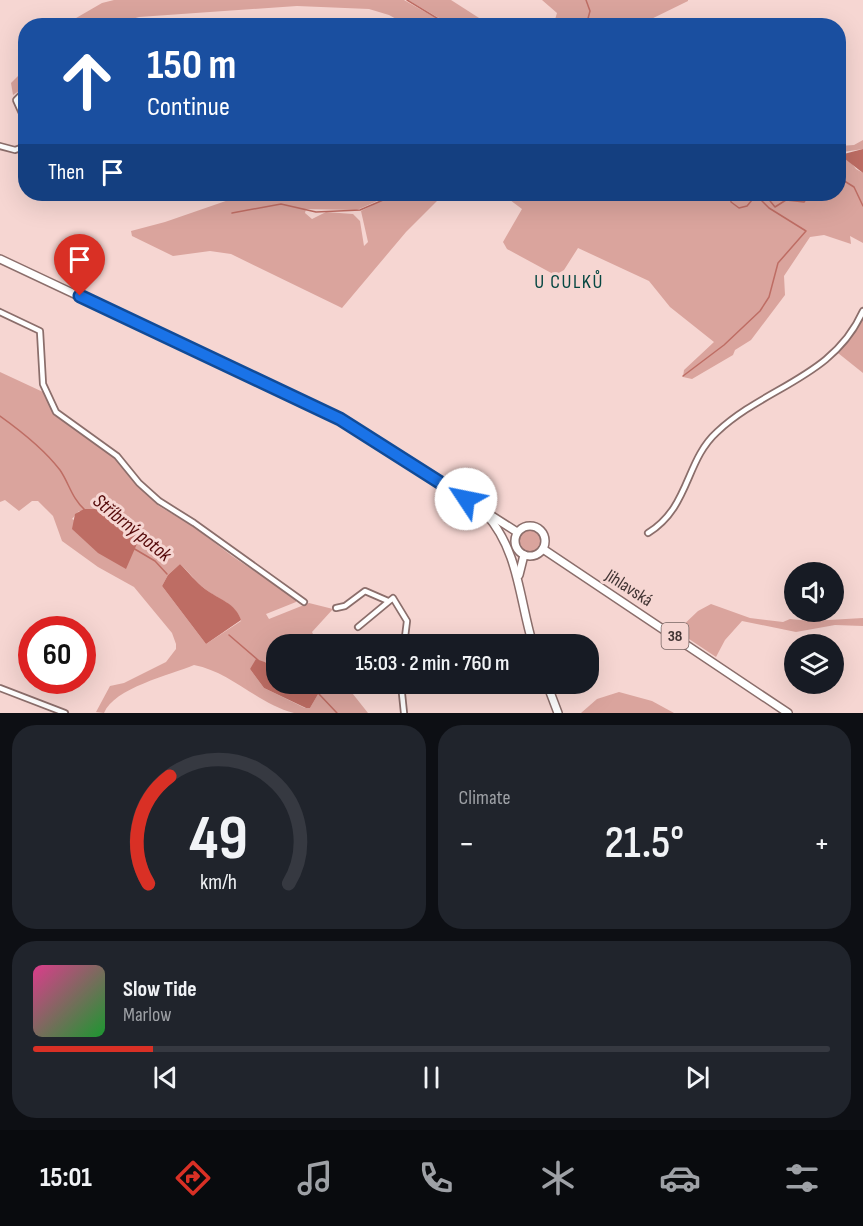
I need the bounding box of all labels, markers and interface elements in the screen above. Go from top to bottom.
text: 150 m [147,40,236,91]
icon: ahead [48,42,126,120]
text: Continue [147,91,230,123]
icon: arrive [96,156,129,189]
text: Then [48,159,84,186]
pin [54,234,105,296]
icon: arrive [63,243,96,276]
district label: U CULKŮ [534,270,604,294]
position arrow [434,467,498,531]
water label: Stříbrný potok [88,489,177,567]
map controls [784,562,844,694]
button: sound [784,562,844,622]
street label: Jihlavská [601,564,657,611]
speed limit sign: 60 [18,616,96,694]
road number: 38 [662,623,688,649]
button: layers [784,634,844,694]
text: 15:03 · 2 min · 760 m [355,650,510,677]
text: Climate [459,786,511,810]
text: 49 [189,802,248,877]
text: 21.5° [604,816,684,871]
text: − [459,824,475,864]
text: + [814,824,830,864]
text: km/h [200,870,237,895]
text: Slow Tide [123,976,197,1003]
text: Marlow [123,1003,171,1027]
icon: previous [149,1061,182,1094]
icon: pause [415,1061,448,1094]
icon: next [681,1061,714,1094]
icon: directions [172,1157,214,1199]
icon: music [294,1157,336,1199]
icon: phone [415,1157,457,1199]
icon: climate [537,1157,579,1199]
icon: car [659,1157,701,1199]
icon: filters [781,1157,823,1199]
text: 15:01 [40,1162,92,1194]

